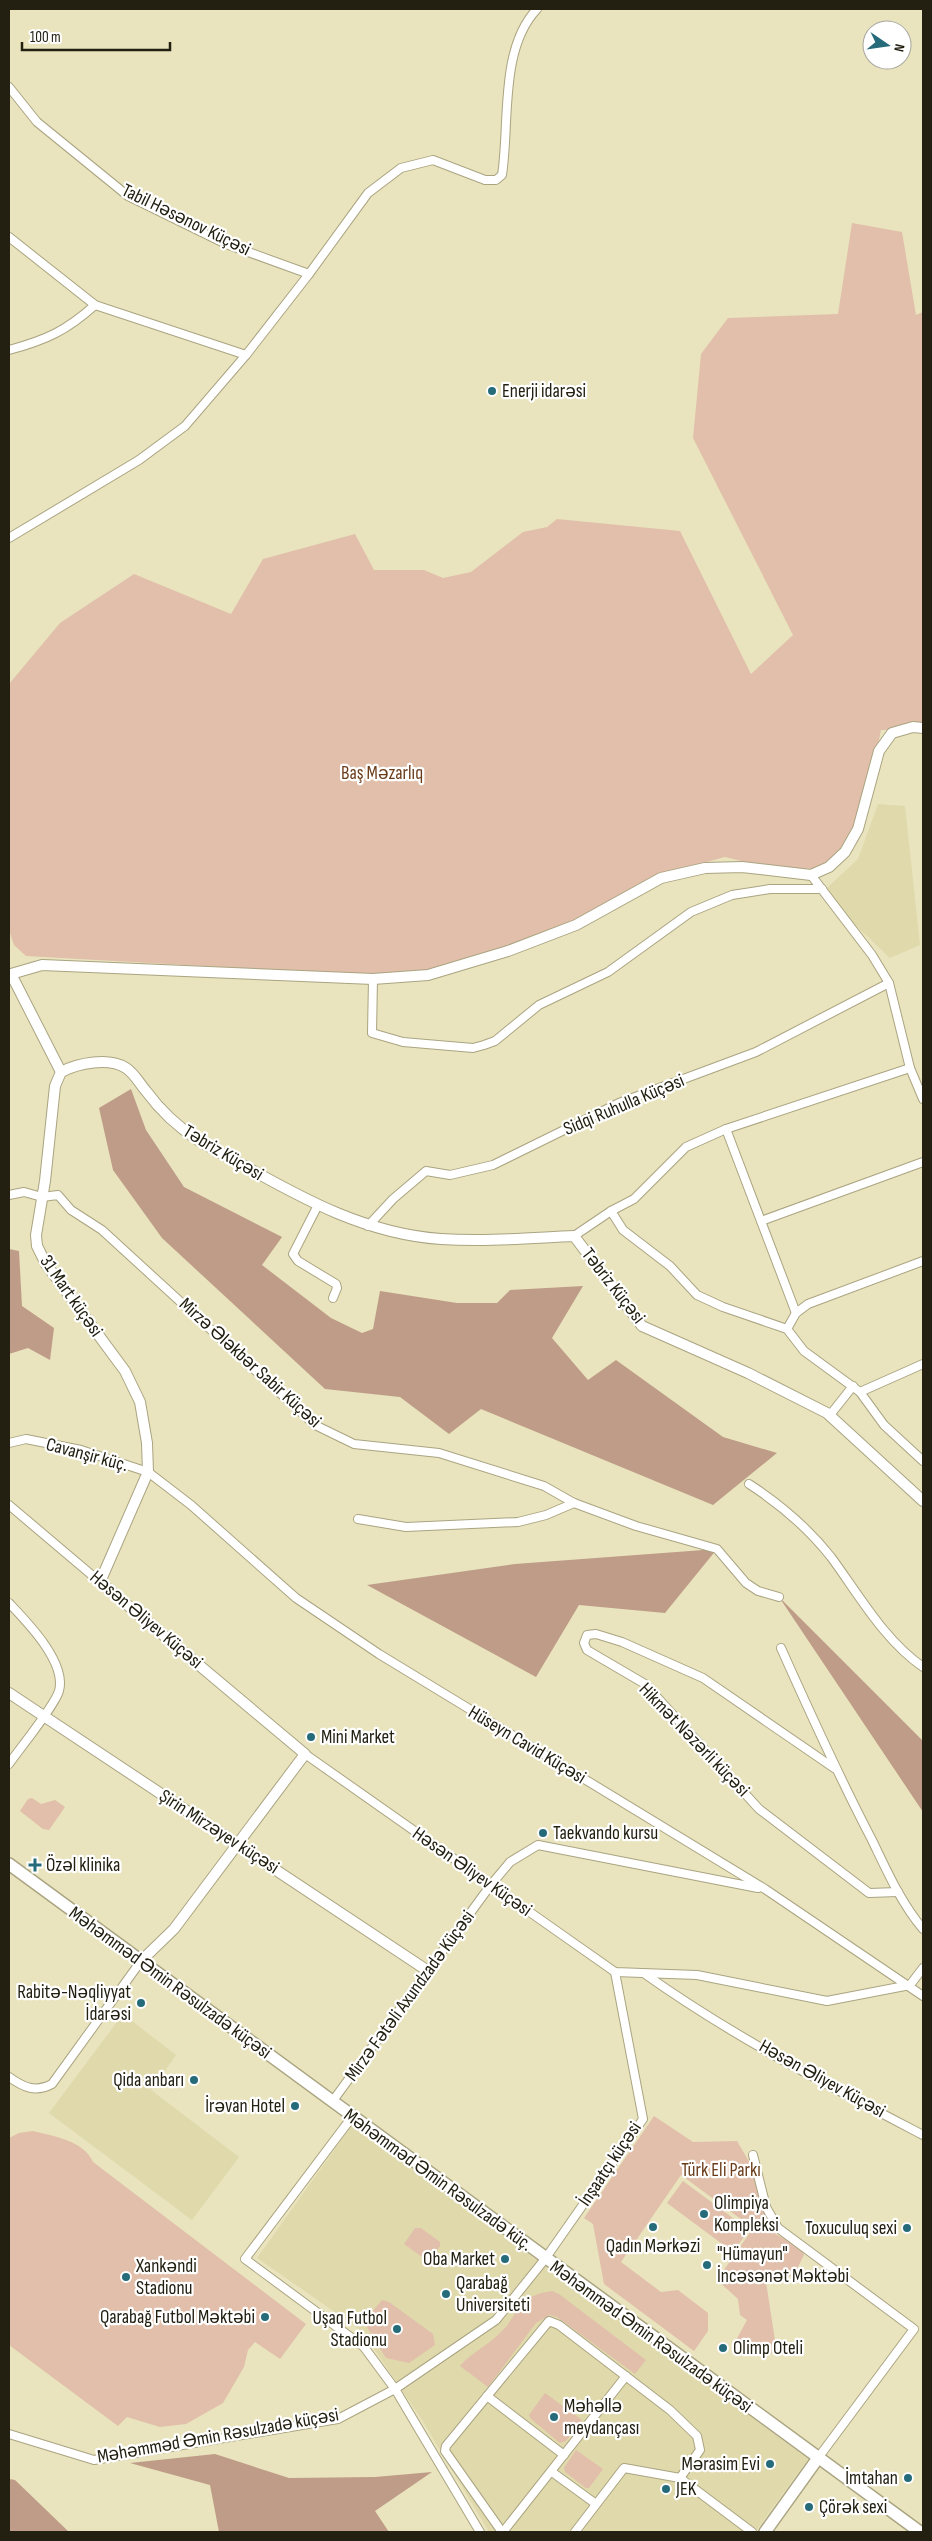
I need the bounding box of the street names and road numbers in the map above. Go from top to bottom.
street label: Tabil Həsənov Küçəsi [118,179,254,261]
street label: Sidqi Ruhulla Küçəsi [560,1069,688,1141]
street label: Təbriz Küçəsi [179,1120,267,1186]
street label: Təbriz Küçəsi [576,1244,650,1328]
street label: 31 Mart küçəsi [34,1251,108,1341]
street label: Mirzə Ələkbər Sabir Küçəsi [174,1293,326,1433]
street label: Cavanşir küç. [43,1433,131,1477]
street label: Həsən Əliyev Küçəsi [85,1566,207,1674]
street label: Hikmət Nəzərli küçəsi [634,1678,754,1802]
street label: Hüseyn Cavid Küçəsi [464,1701,590,1789]
street label: Şirin Mirzəyev küçəsi [155,1785,283,1879]
street label: Həsən Əliyev Küçəsi [408,1822,536,1922]
street label: Məhəmməd Əmin Rəsulzadə küçəsi [64,1902,276,2064]
street label: Mirzə Fətəli Axundzadə Küçəsi [340,1906,480,2086]
street label: Həsən Əliyev Küçəsi [755,2035,889,2123]
street label: Məhəmməd Əmin Rəsulzadə küç. [339,2104,537,2256]
street label: İnşaatçı küçəsi [573,2117,647,2211]
street label: Məhəmməd Əmin Rəsulzadə küçəsi [545,2256,757,2418]
street label: Məhəmməd Əmin Rəsulzadə küçəsi [96,2403,340,2469]

